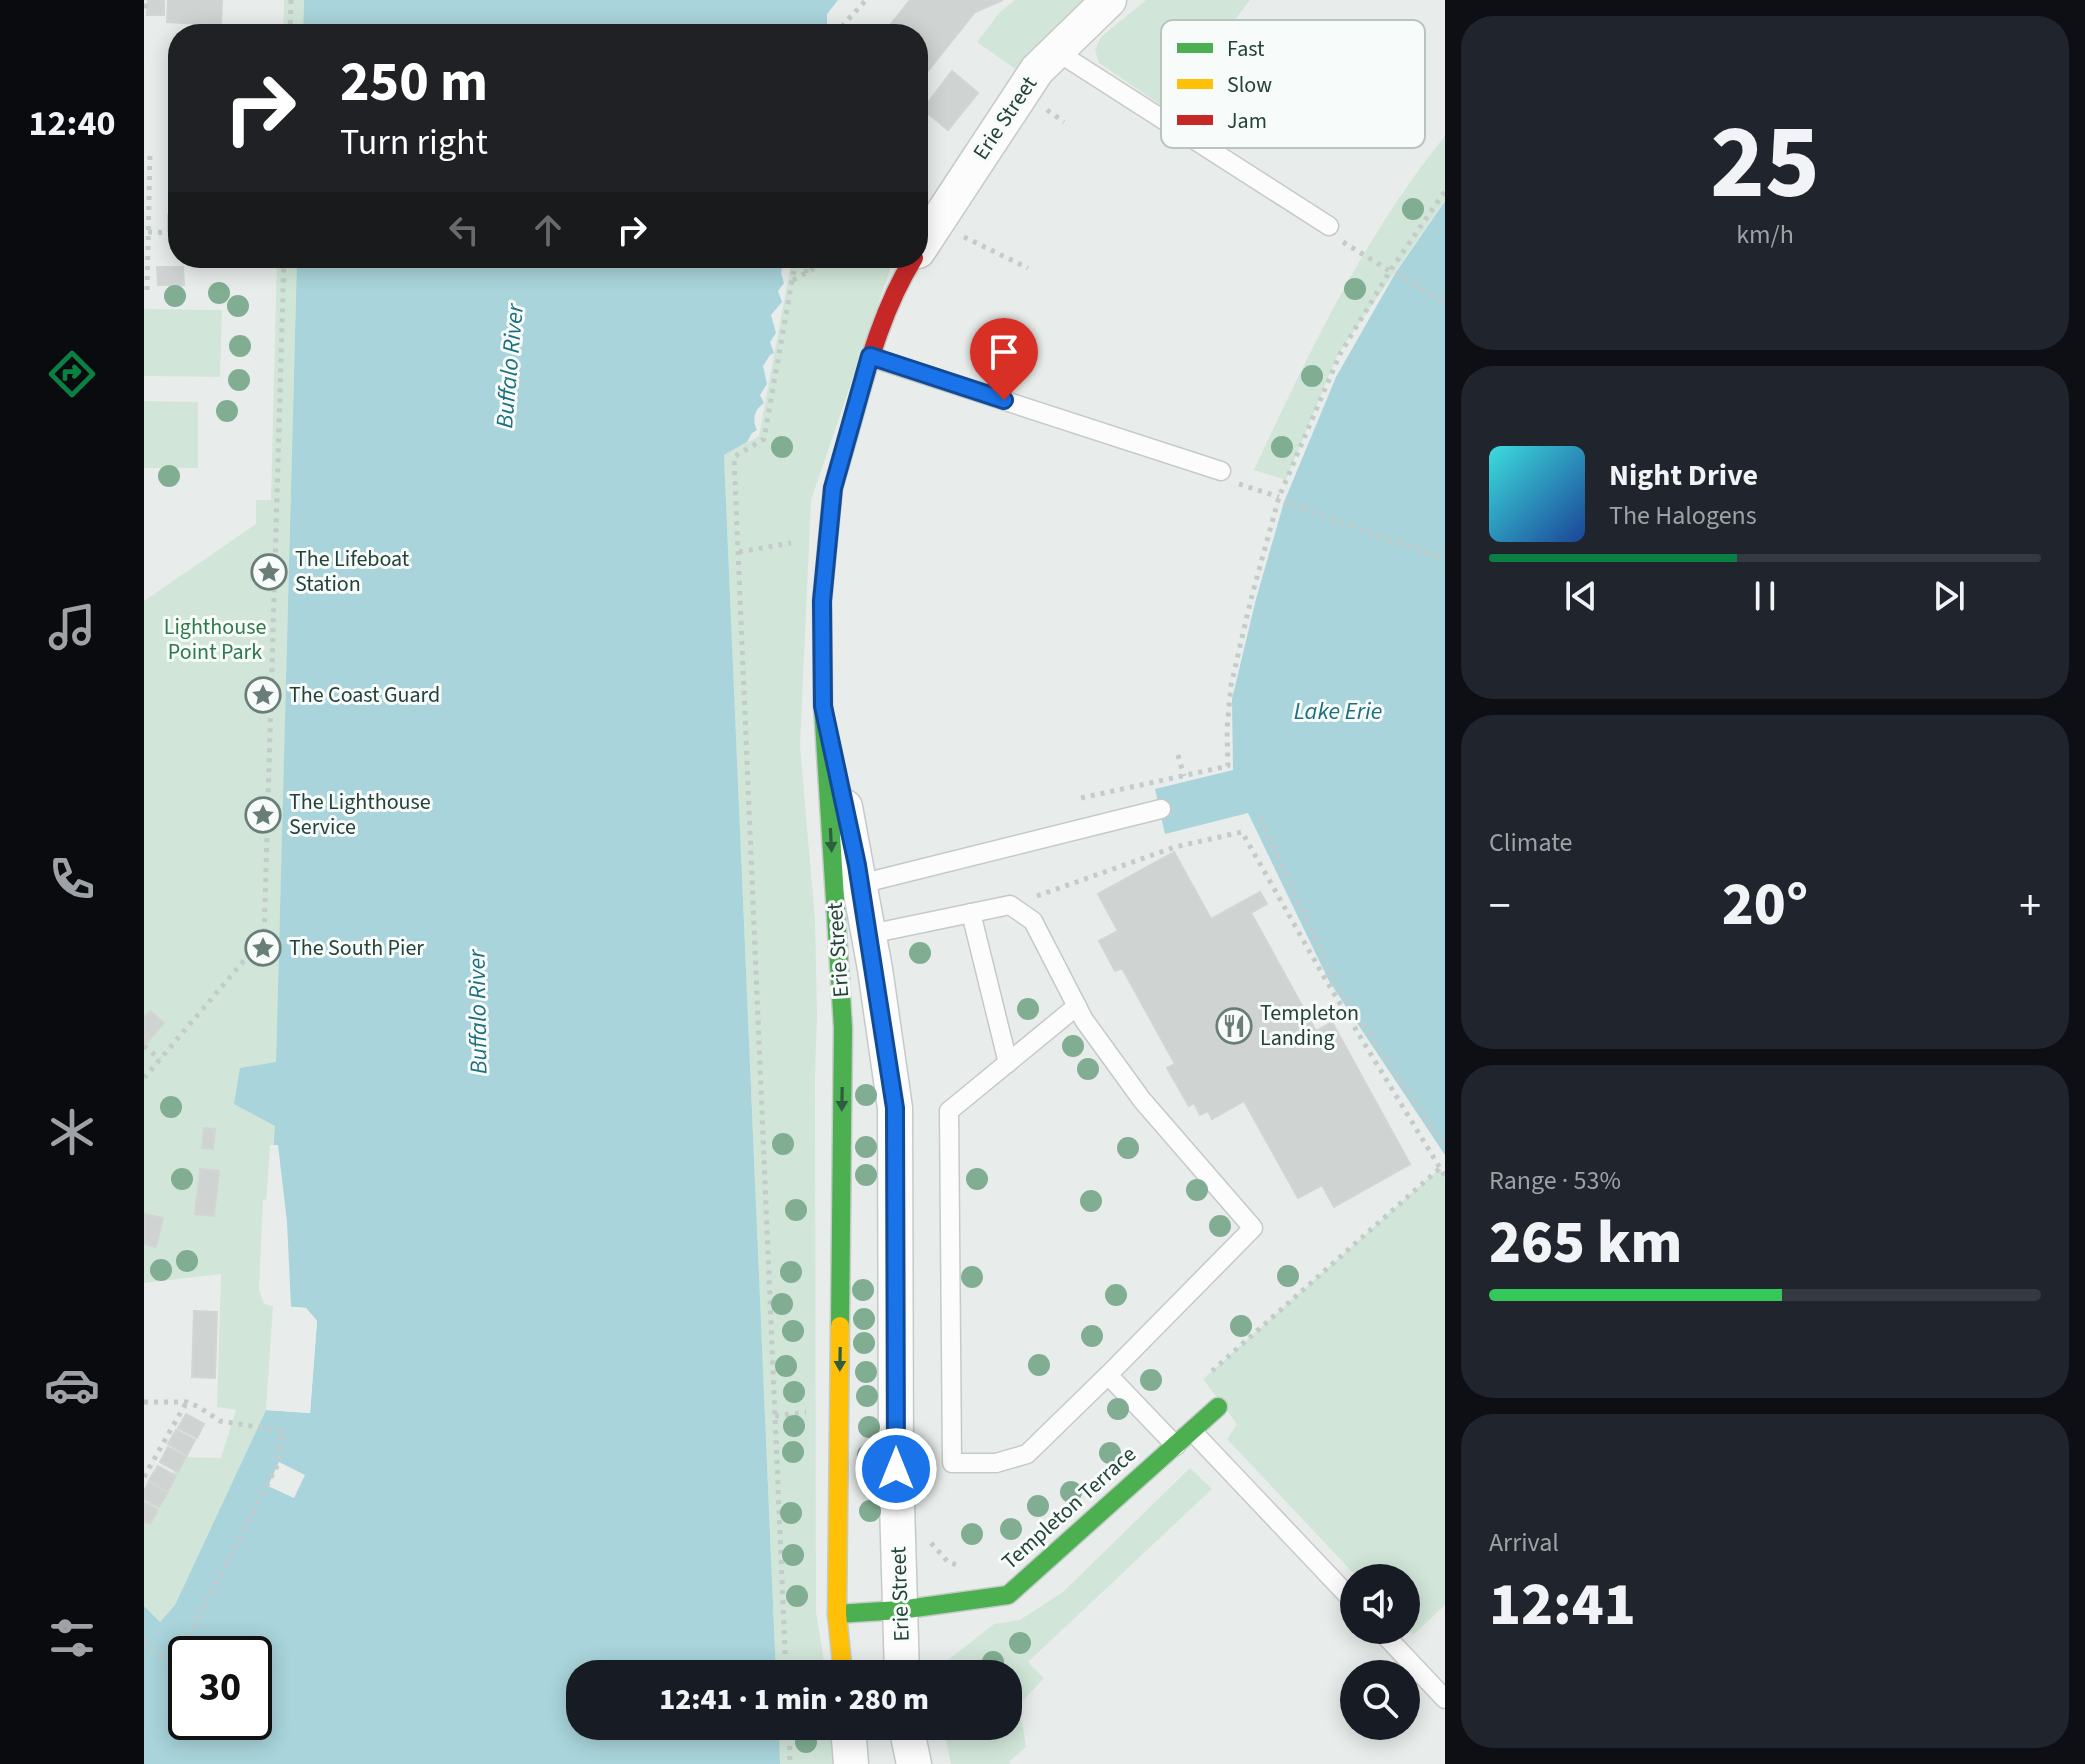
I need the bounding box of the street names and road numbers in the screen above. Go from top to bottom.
street label: Erie Street [965,69,1045,166]
street label: Erie Street [819,901,857,999]
street label: Templeton Terrace [995,1439,1143,1577]
street label: Erie Street [882,1545,918,1642]

